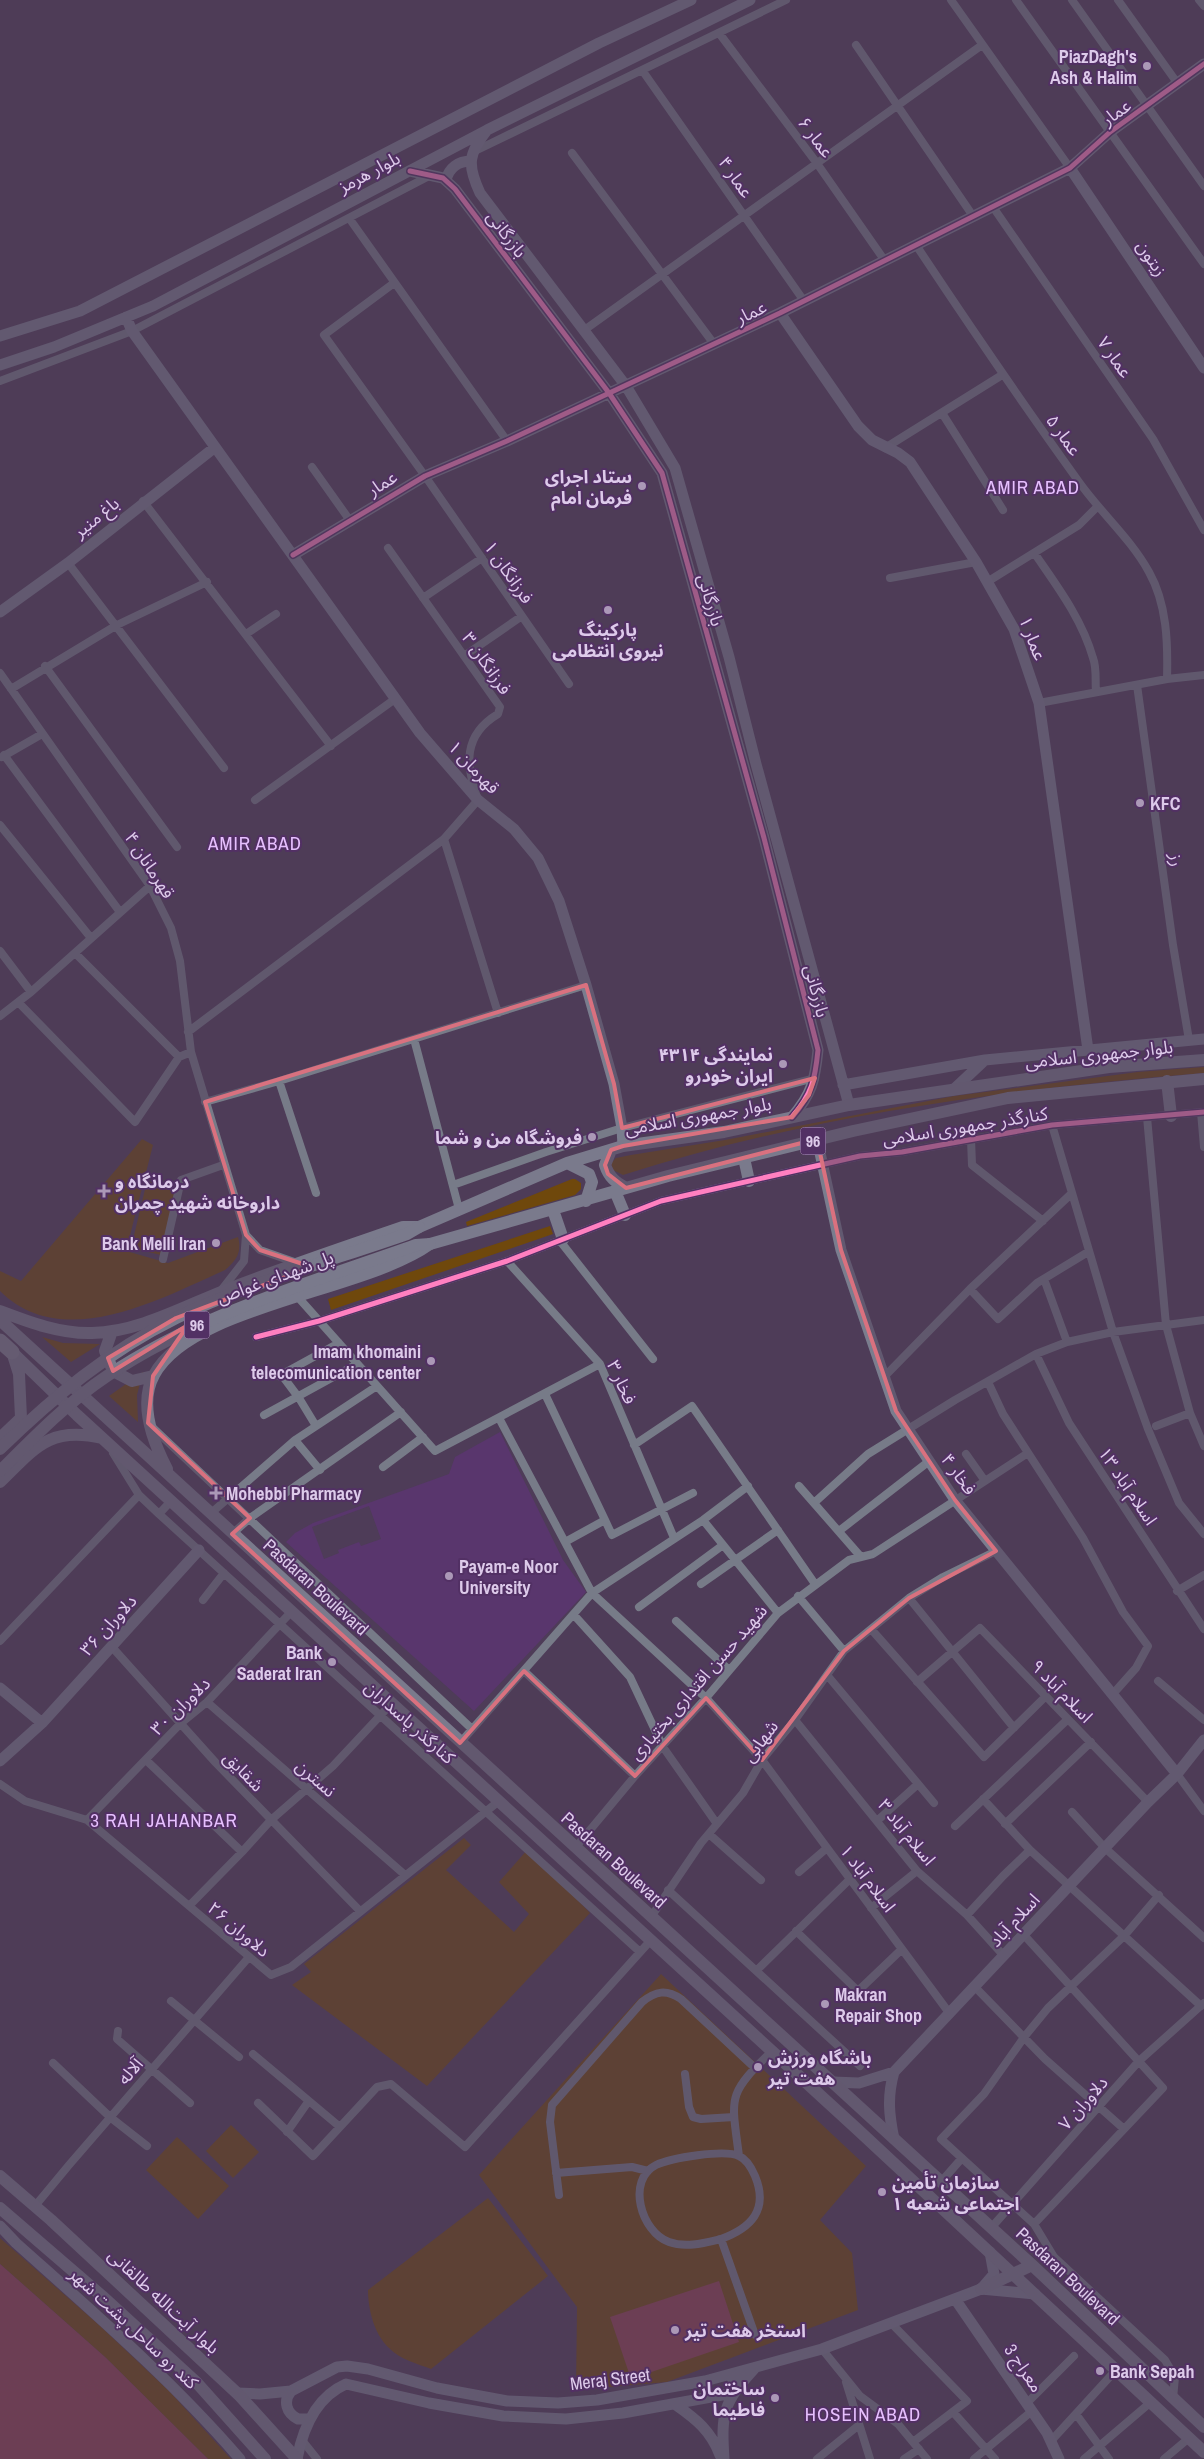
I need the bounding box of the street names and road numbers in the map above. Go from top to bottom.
street label: عمار [1095,93,1136,132]
street label: عمار ۶ [792,111,840,163]
street label: بلوار هرمز [333,145,404,199]
street label: عمار ۴ [713,151,759,203]
street label: بازرگانی [481,205,533,263]
street label: زیتون [1131,235,1173,281]
street label: عمار [731,294,770,330]
street label: عمار ۷ [1092,331,1138,383]
street label: عمار ۵ [1040,409,1088,461]
street label: عمار [361,464,402,502]
street label: باغ منیر [67,491,126,546]
street label: فرزانگان ۱ [478,536,540,608]
street label: بازرگانی [692,571,730,629]
street label: عمار ۱ [1013,612,1053,664]
street label: فرزانگان ۳ [456,627,518,699]
street label: قهرمان ۱ [443,735,505,799]
street label: قهرمانان ۴ [119,827,181,903]
street label: رز [1164,851,1190,868]
street label: بازرگانی [798,962,836,1020]
street label: بلوار جمهوری اسلامی [1024,1034,1174,1074]
street label: بلوار جمهوری اسلامی [623,1091,773,1141]
street label: کنارگذر جمهوری اسلامی [880,1100,1050,1151]
road number: 96 [800,1128,826,1154]
street label: پل شهدای غواص [213,1244,337,1310]
road number: 96 [184,1312,210,1338]
street label: فخار ۳ [601,1356,643,1408]
street label: اسلام آباد ۱۳ [1091,1442,1163,1531]
street label: فخار ۴ [935,1448,983,1500]
street label: Pasdaran Boulevard [258,1533,374,1641]
street label: دلاوران ۳۶ [74,1589,142,1661]
street label: شهید حسن اقتداری بختیاری [623,1599,773,1765]
street label: اسلام آباد ۹ [1024,1654,1099,1730]
street label: دلاوران ۳۰ [144,1671,216,1741]
street label: کنارگذر پاسداران [359,1675,461,1770]
street label: شهابی [736,1715,784,1767]
street label: شقایق [218,1745,270,1797]
street label: نسترن [290,1753,342,1803]
street label: اسلام آباد ۳ [871,1793,942,1872]
street label: Pasdaran Boulevard [556,1806,672,1914]
street label: اسلام آباد ۱ [833,1839,902,1918]
street label: اسلام آباد [983,1888,1047,1954]
street label: دلاوران ۲۶ [202,1895,276,1963]
street label: آلاله [111,2052,149,2090]
street label: دلاوران ۷ [1052,2071,1114,2135]
street label: Pasdaran Boulevard [1011,2221,1125,2331]
street label: بلوار آیت‌الله طالقانی [103,2243,225,2359]
street label: کند رو ساحل پشت شهر [63,2261,204,2395]
street label: معراج 3 [998,2339,1049,2398]
street label: Meraj Street [569,2362,651,2396]

